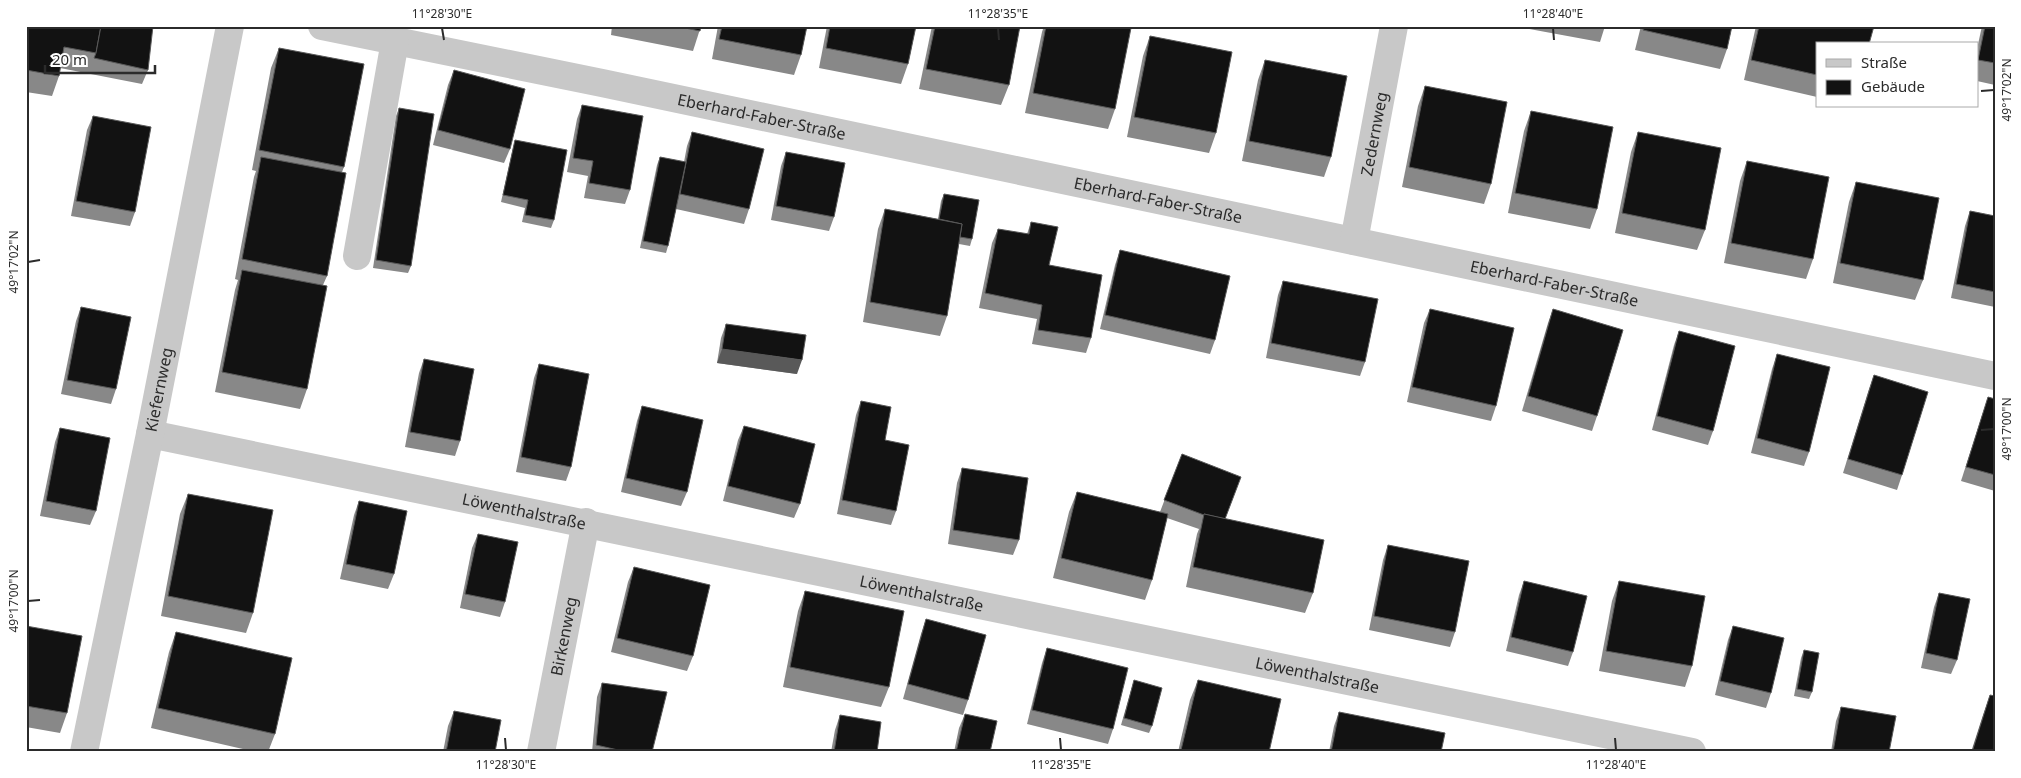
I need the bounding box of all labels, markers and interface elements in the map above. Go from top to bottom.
text: 11°28'30"E [412,5,472,22]
text: 11°28'35"E [968,5,1028,22]
text: 11°28'40"E [1523,5,1583,22]
scale bar [45,42,155,74]
legend [1816,42,1978,108]
text: 20 m [52,49,87,69]
text: Straße [1861,52,1907,72]
text: 49°17'02"N [1998,58,2015,122]
text: Gebäude [1861,76,1925,96]
street label: Eberhard-Faber-Straße [676,88,848,145]
street label: Zedernweg [1355,90,1393,178]
street label: Eberhard-Faber-Straße [1072,172,1244,228]
text: 49°17'02"N [5,230,22,294]
street label: Eberhard-Faber-Straße [1468,255,1641,312]
street label: Kiefernweg [140,346,178,434]
text: 49°17'00"N [1998,397,2015,461]
street label: Löwenthalstraße [460,488,588,535]
text: 49°17'00"N [5,569,22,633]
street label: Löwenthalstraße [858,570,986,617]
street label: Birkenweg [545,595,582,678]
street label: Löwenthalstraße [1254,651,1381,698]
text: 11°28'30"E [476,756,536,773]
text: 11°28'35"E [1031,756,1091,773]
text: 11°28'40"E [1586,756,1646,773]

